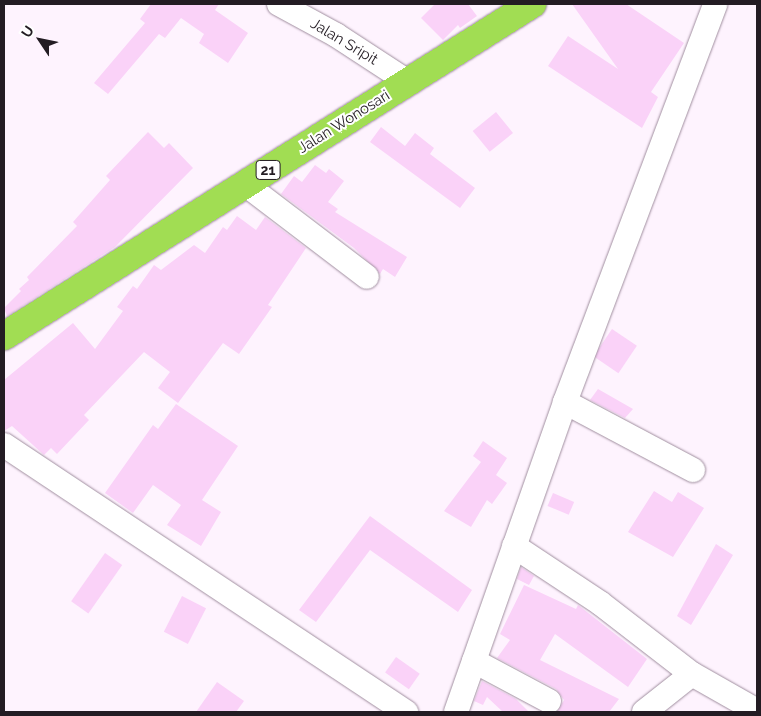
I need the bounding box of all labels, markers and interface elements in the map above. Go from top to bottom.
north arrow [15,15,65,65]
street label: Jalan Sripit [307,15,381,69]
text: U [18,23,37,40]
street label: Jalan Wonosari [295,86,393,158]
road number: 21 [256,158,280,182]

